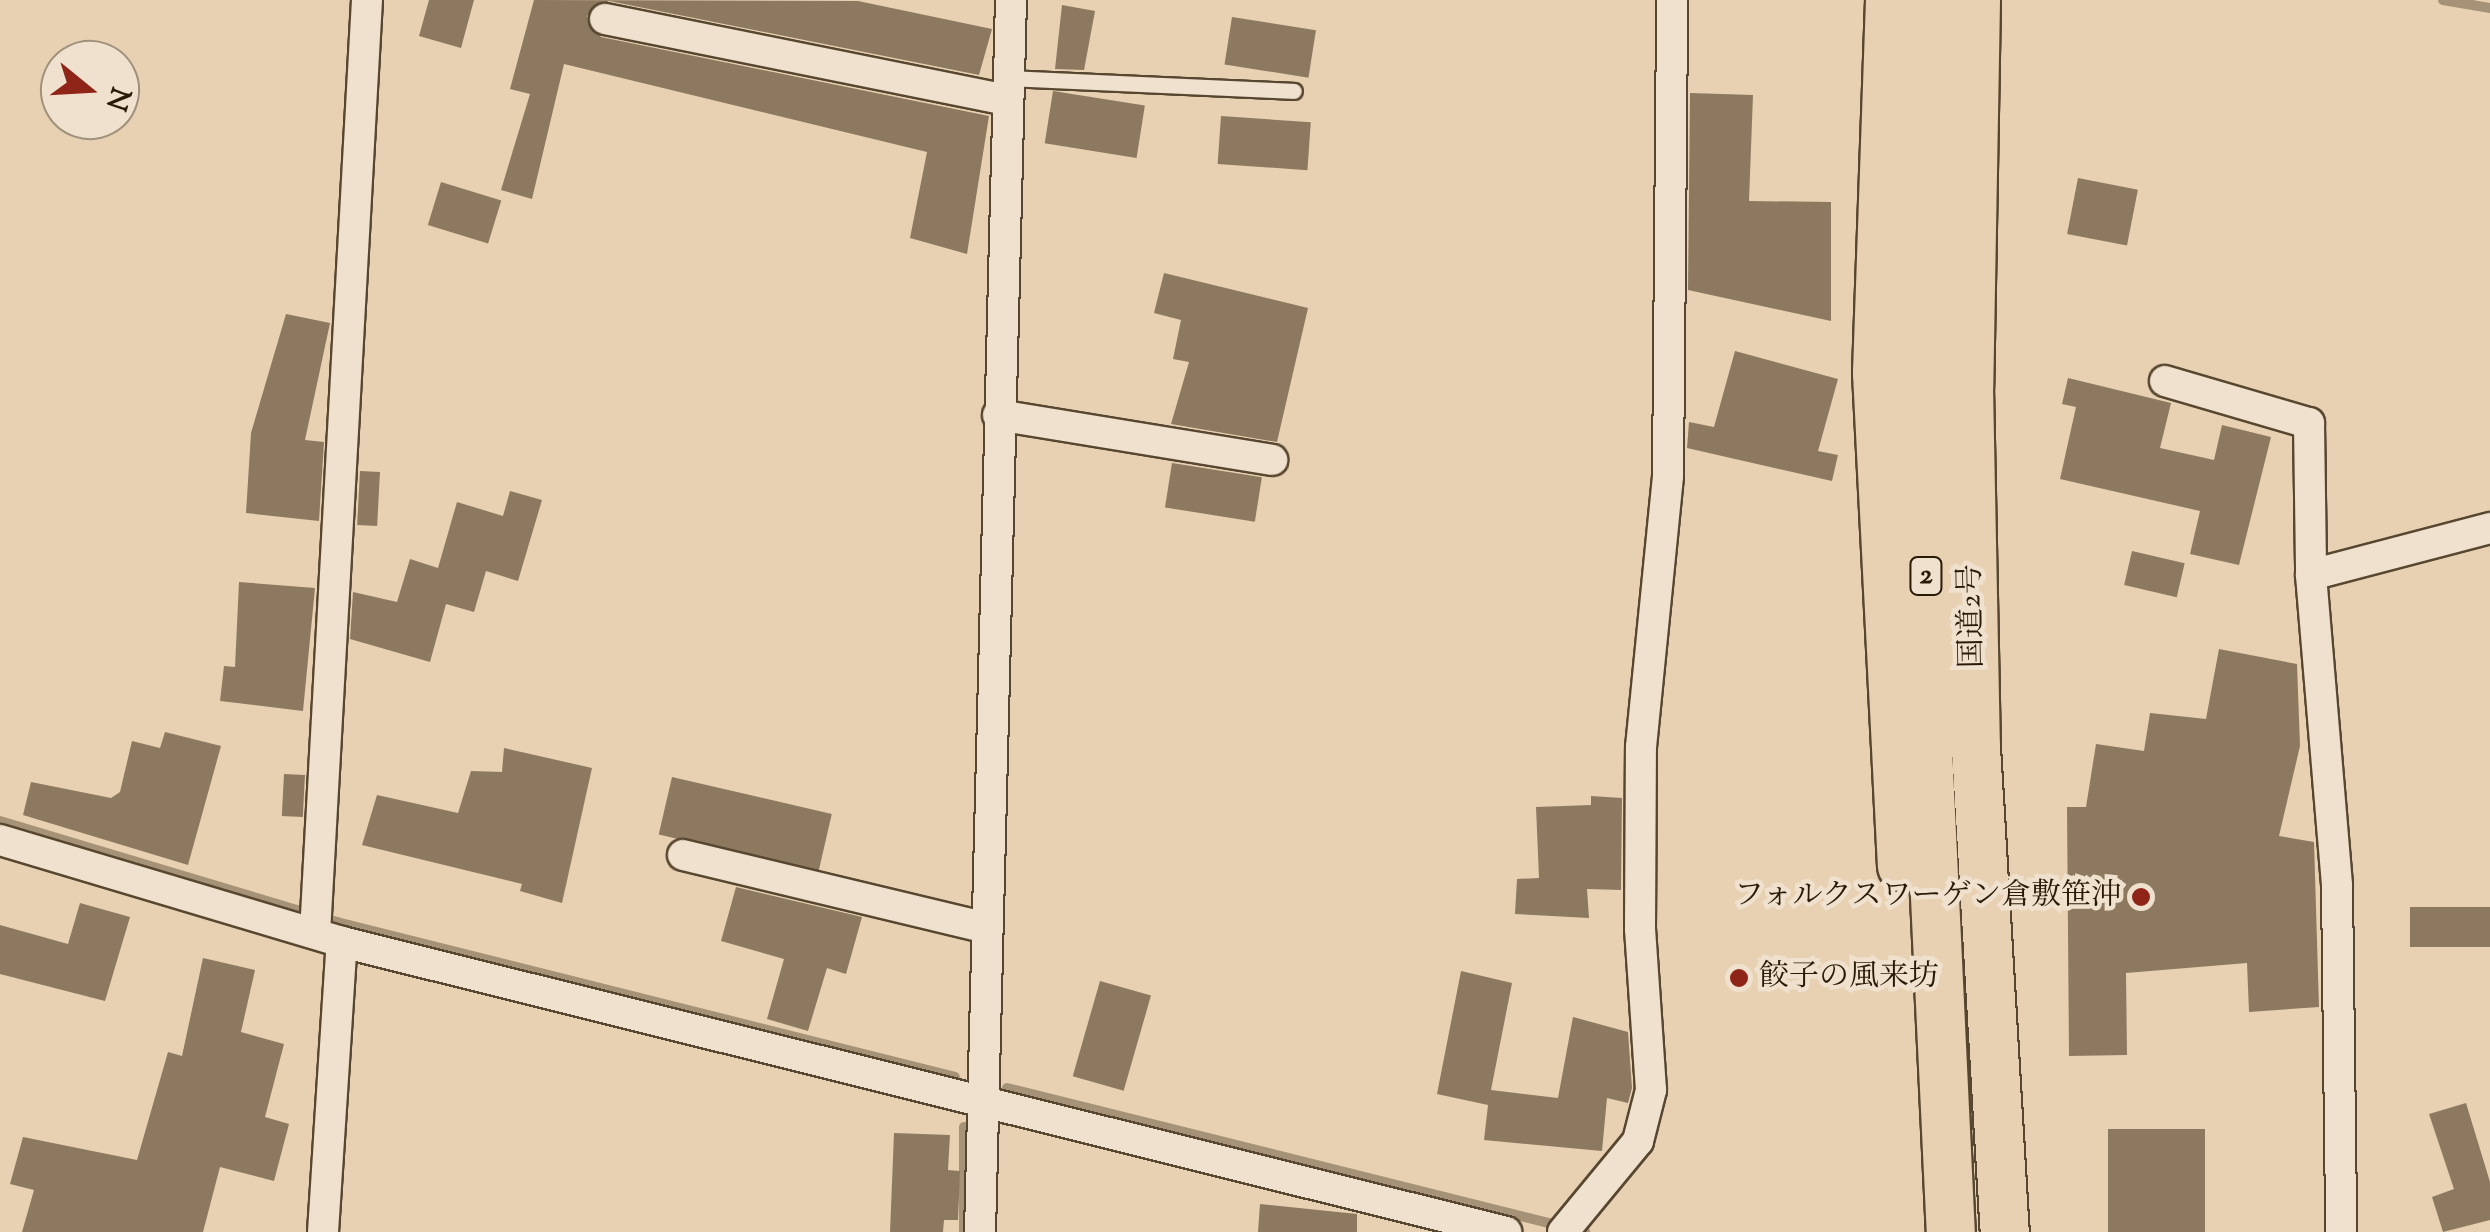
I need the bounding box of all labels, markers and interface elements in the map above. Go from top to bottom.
north arrow [40,40,140,140]
text: N [94,82,139,115]
road number: 2 [1908,553,1944,599]
street label: 国道2号 [1954,564,1992,668]
place label: フォルクスワーゲン倉敷笹沖 [1731,879,2121,915]
marker: フォルクスワーゲン倉敷笹沖 [2130,886,2152,908]
place label: 餃子の風来坊 [1759,960,1939,996]
marker: 餃子の風来坊 [1728,967,1750,989]

